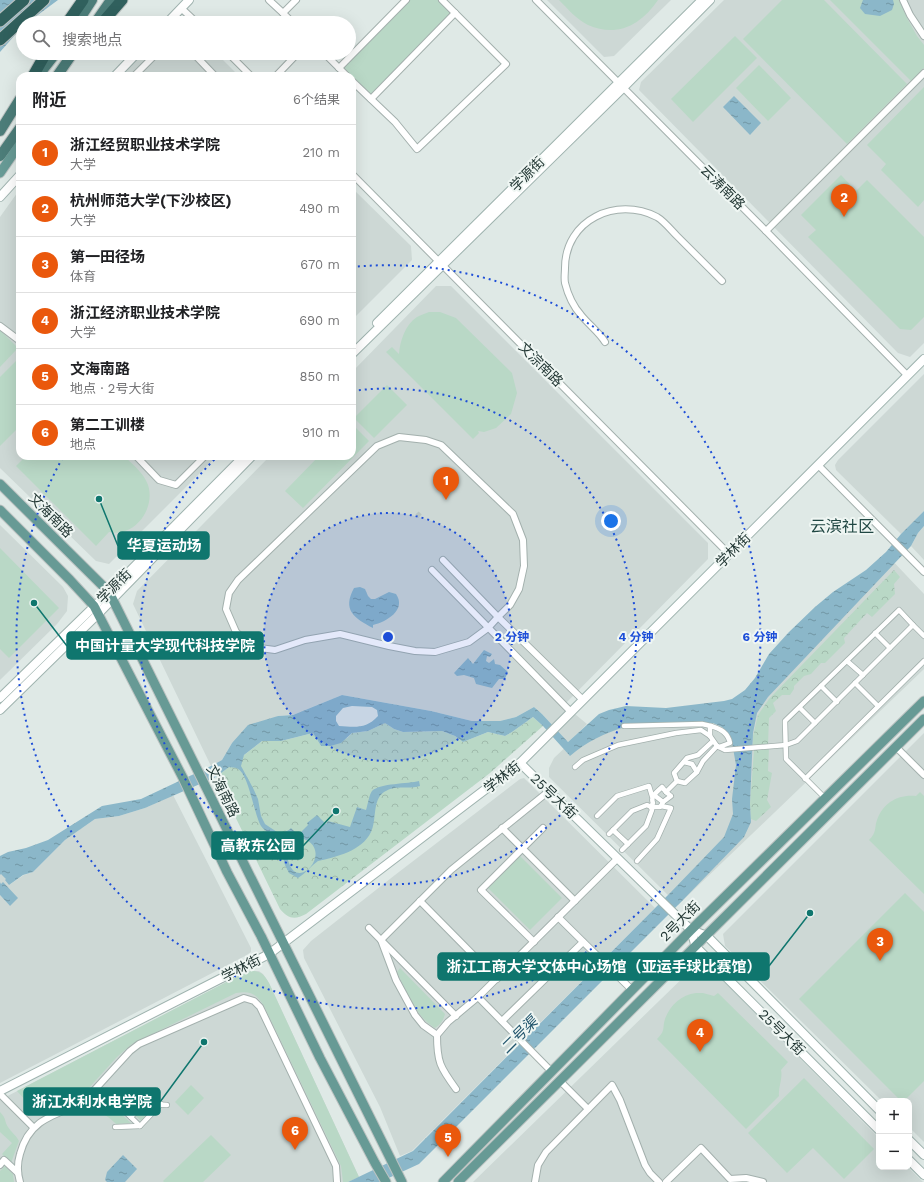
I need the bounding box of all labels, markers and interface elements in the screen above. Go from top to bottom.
search box [16,16,356,60]
icon: search [30,27,52,49]
text: 搜索地点 [62,31,122,49]
text: 附近 [32,90,66,110]
text: 6个结果 [293,92,340,107]
text: 浙江经贸职业技术学院 [70,136,220,154]
text: 1 [42,145,48,160]
text: 210 m [302,145,340,160]
street label: 学源街 [506,153,548,195]
text: 大学 [70,157,96,172]
street label: 云涛南路 [698,162,748,212]
pin: 2 [831,184,857,217]
text: 杭州师范大学(下沙校区) [70,192,232,210]
text: 2 [41,201,49,216]
text: 490 m [299,201,340,216]
text: 大学 [70,213,96,228]
text: 第一田径场 [70,248,145,266]
text: 3 [41,257,49,272]
text: 670 m [300,257,340,272]
text: 体育 [70,269,96,284]
text: 浙江经济职业技术学院 [70,304,220,322]
text: 4 [41,313,49,328]
text: 690 m [299,313,340,328]
text: 大学 [70,325,96,340]
street label: 文淙南路 [516,339,566,389]
text: 文海南路 [70,360,130,378]
text: 5 [41,369,49,384]
text: 850 m [300,369,340,384]
text: 地点 · 2号大街 [70,381,154,396]
text: 第二工训楼 [70,416,145,434]
text: 6 [41,425,49,440]
text: 910 m [302,425,340,440]
text: 地点 [70,437,96,452]
pin: 1 [433,467,459,500]
street label: 文海南路 [26,490,76,540]
your location [601,511,621,531]
district label: 云滨社区 [810,517,874,536]
street label: 学林街 [712,529,754,571]
callout: 华夏运动场 [118,532,209,559]
text: 华夏运动场 [126,537,202,555]
street label: 学源街 [93,565,135,607]
centre of rings [381,630,395,644]
text: 2 分钟 [495,630,529,644]
text: 4 分钟 [618,630,654,644]
text: 6 分钟 [743,630,777,644]
callout: 中国计量大学现代科技学院 [67,632,263,659]
text: 中国计量大学现代科技学院 [75,637,255,655]
street label: 学林街 [481,758,523,796]
street label: 文海南路 [204,762,242,820]
street label: 25号大街 [527,770,581,822]
callout: 高教东公园 [212,832,303,859]
text: 高教东公园 [220,837,296,855]
street label: 2号大街 [657,898,703,944]
pin: 3 [867,928,893,961]
street label: 学林街 [219,951,263,985]
callout: 浙江工商大学文体中心场馆（亚运手球比赛馆） [438,953,769,980]
text: 浙江工商大学文体中心场馆（亚运手球比赛馆） [446,958,762,976]
street label: 25号大街 [756,1006,808,1058]
water label: 二号渠 [497,1011,543,1057]
pin: 4 [687,1019,713,1052]
callout: 浙江水利水电学院 [24,1088,160,1115]
text: 浙江水利水电学院 [32,1093,152,1111]
map controls [876,1098,912,1170]
button: + [876,1098,912,1134]
pin: 6 [282,1117,308,1150]
pin: 5 [435,1124,461,1157]
button: − [876,1134,912,1170]

